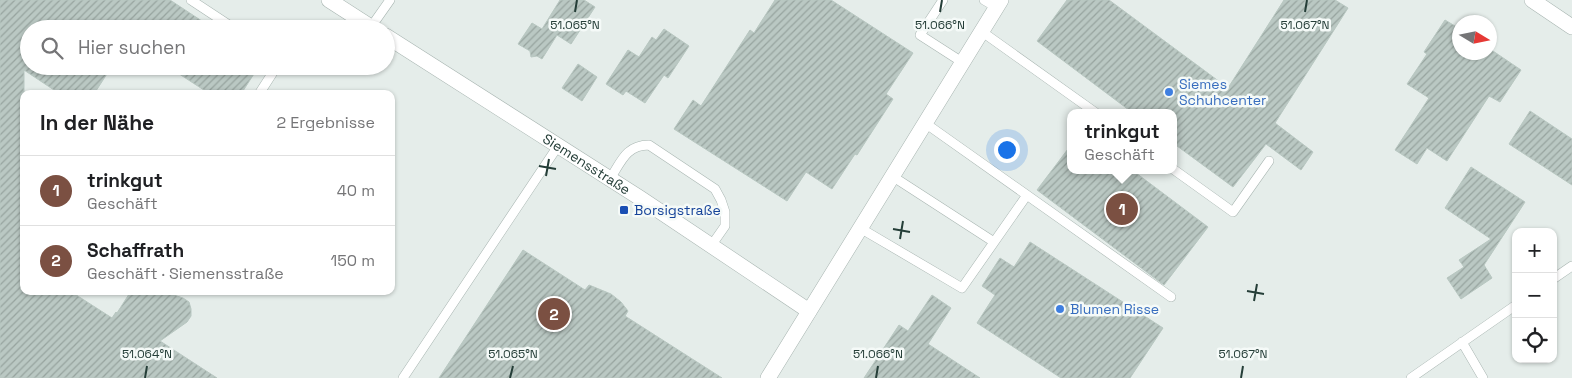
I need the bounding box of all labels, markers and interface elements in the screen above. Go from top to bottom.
north arrow [1452,15,1497,60]
text: 51.065°N [550,17,600,33]
text: 51.066°N [915,17,965,33]
text: 51.067°N [1280,17,1330,33]
search box [20,20,395,75]
icon: search [38,34,66,62]
text: Hier suchen [78,35,186,60]
place label: Siemes Schuhcenter [1179,75,1266,109]
marker: Siemes Schuhcenter [1163,86,1175,98]
text: In der Nähe [40,109,154,136]
popup [1067,109,1177,174]
text: 2 Ergebnisse [276,112,375,133]
text: trinkgut [1084,119,1160,144]
street label: Siemensstraße [539,129,634,199]
your location [994,137,1020,163]
text: Geschäft [1084,144,1155,165]
text: trinkgut [87,168,163,193]
text: 1 [52,180,60,201]
text: 40 m [337,180,375,201]
pin: 1 [1106,190,1138,228]
text: Geschäft [87,193,158,214]
place label: Borsigstraße [634,201,721,219]
marker: Borsigstraße [618,204,630,216]
map controls [1512,228,1557,363]
button: + [1512,228,1557,273]
text: Schaffrath [87,238,184,263]
text: 2 [51,250,61,271]
text: 150 m [331,250,375,271]
text: Geschäft · Siemensstraße [87,263,284,284]
button: − [1512,273,1557,318]
pin: 2 [538,295,570,333]
place label: Blumen Risse [1070,300,1159,318]
marker: Blumen Risse [1054,303,1066,315]
button: locate [1512,318,1557,363]
text: 51.064°N [122,346,172,362]
text: 51.065°N [488,346,538,362]
text: 51.066°N [853,346,903,362]
text: 51.067°N [1218,346,1268,362]

